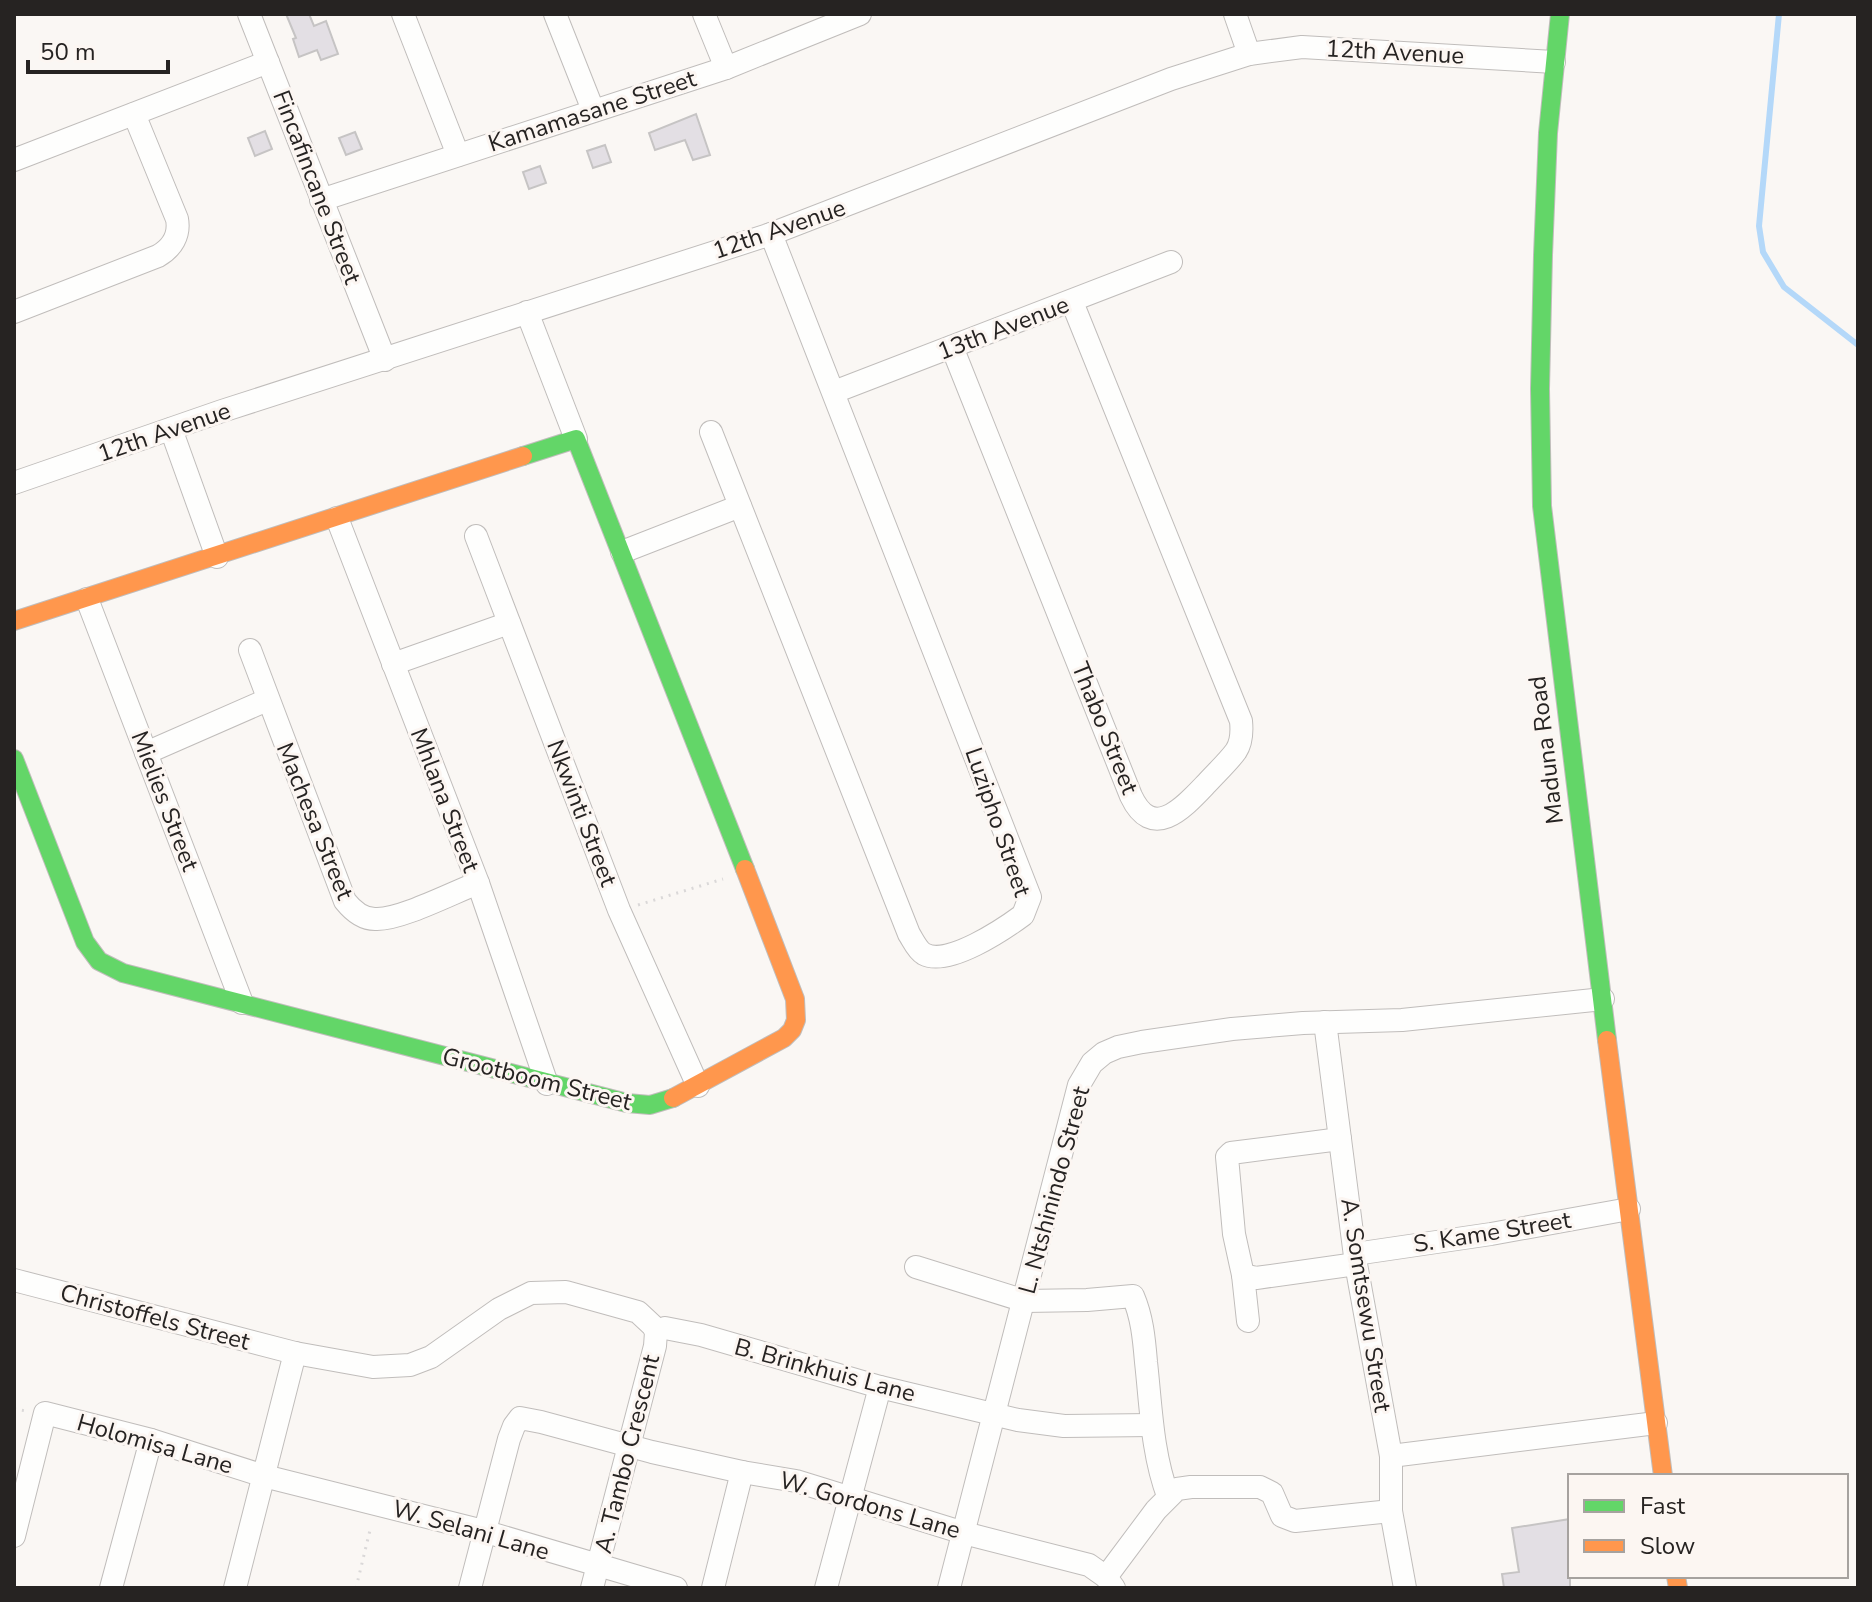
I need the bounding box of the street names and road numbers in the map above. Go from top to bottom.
street label: 12th Avenue [1325,32,1465,72]
street label: Kamamasane Street [484,62,700,160]
street label: Fincafincane Street [265,86,369,289]
street label: 12th Avenue [708,191,850,267]
street label: 13th Avenue [933,288,1073,368]
street label: 12th Avenue [93,394,235,470]
street label: Thabo Street [1064,657,1146,799]
street label: Maduna Road [1521,674,1571,826]
street label: Mhlana Street [403,723,487,877]
street label: Mielies Street [124,726,207,876]
street label: Nkwinti Street [539,735,625,891]
street label: Machesa Street [269,738,361,905]
street label: Luzipho Street [958,743,1039,901]
street label: Grootboom Street [439,1040,635,1118]
street label: L. Ntshinindo Street [1011,1082,1097,1297]
street label: A. Somtsewu Street [1333,1196,1399,1415]
street label: S. Kame Street [1411,1204,1574,1260]
street label: Christoffels Street [57,1276,254,1358]
street label: B. Brinkhuis Lane [731,1330,919,1410]
street label: A. Tambo Crescent [587,1351,667,1557]
street label: Holomisa Lane [73,1406,237,1482]
street label: W. Gordons Lane [776,1464,964,1546]
street label: W. Selani Lane [389,1492,553,1568]

